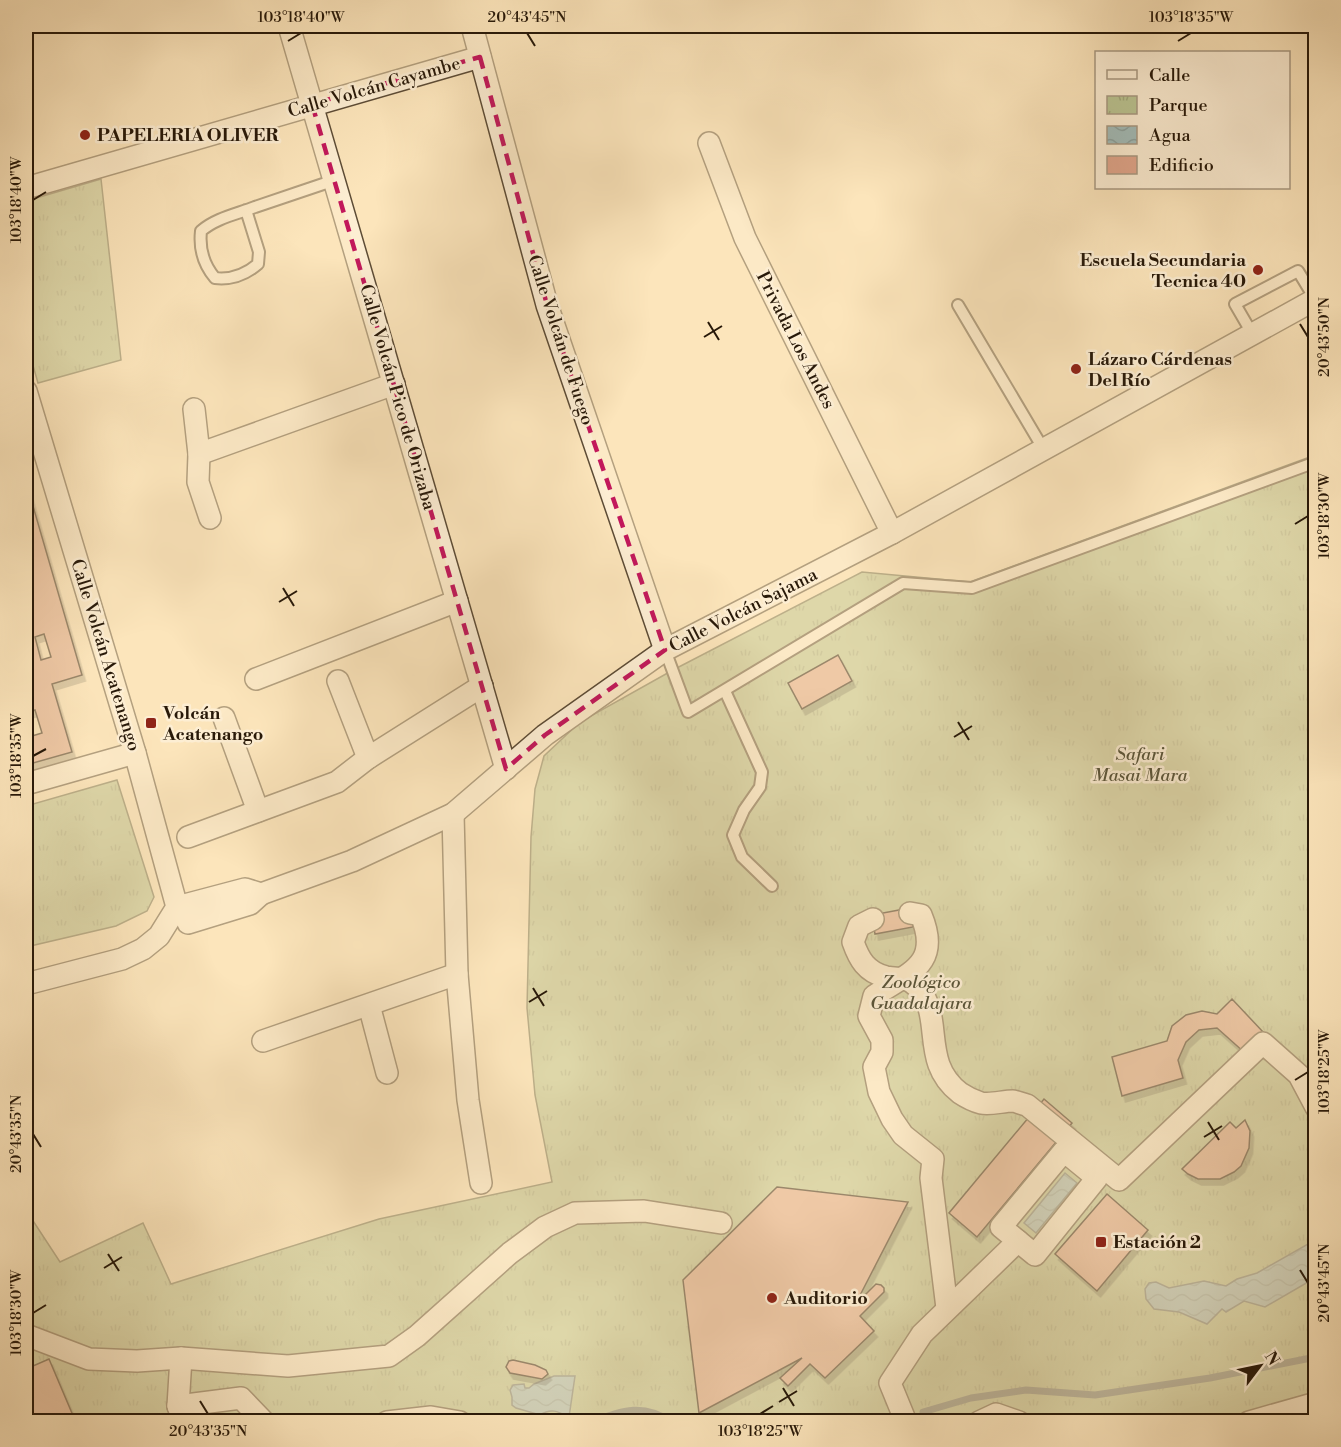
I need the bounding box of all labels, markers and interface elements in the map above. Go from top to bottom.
text: 103°18'40"W [258,8,345,27]
text: 20°43'45"N [488,8,566,27]
text: 103°18'35"W [1149,8,1234,27]
legend [1095,51,1290,189]
street label: Calle Volcán Cayambe [285,52,463,123]
text: Calle [1149,64,1190,87]
text: Parque [1149,94,1208,117]
place label: PAPELERIA OLIVER [97,124,279,147]
text: Agua [1148,124,1191,147]
marker: PAPELERIA OLIVER [78,128,92,142]
text: Edificio [1149,154,1214,177]
text: 103°18'40"W [7,156,26,243]
place label: Escuela Secundaria Tecnica 40 [1080,249,1246,293]
street label: Calle Volcán de Fuego [522,252,599,428]
marker: Escuela Secundaria Tecnica 40 [1251,263,1265,277]
street label: Privada Los Andes [751,268,840,413]
street label: Calle Volcán Pico de Orizaba [354,282,441,513]
text: 20°43'50"N [1315,297,1334,377]
place label: Lázaro Cárdenas Del Río [1088,348,1232,392]
marker: Lázaro Cárdenas Del Río [1069,362,1083,376]
text: 103°18'30"W [1315,473,1334,559]
street label: Calle Volcán Acatenango [65,556,146,754]
street label: Calle Volcán Sajama [665,563,822,658]
place label: Volcán Acatenango [162,702,263,746]
text: 103°18'35"W [7,713,26,798]
marker: Volcán Acatenango [144,716,158,730]
park label: Safari Masai Mara [1093,743,1188,787]
park label: Zoológico Guadalajara [870,971,973,1015]
text: 103°18'25"W [1315,1029,1334,1114]
text: 20°43'35"N [7,1095,26,1173]
place label: Estación 2 [1113,1231,1201,1254]
marker: Estación 2 [1094,1235,1108,1249]
text: 20°43'45"N [1315,1244,1334,1322]
text: 103°18'30"W [7,1270,26,1356]
place label: Auditorio [783,1287,868,1310]
marker: Auditorio [765,1291,779,1305]
north arrow [1230,1336,1290,1396]
text: N [1260,1348,1284,1370]
text: 20°43'35"N [169,1422,247,1441]
text: 103°18'25"W [718,1422,803,1441]

